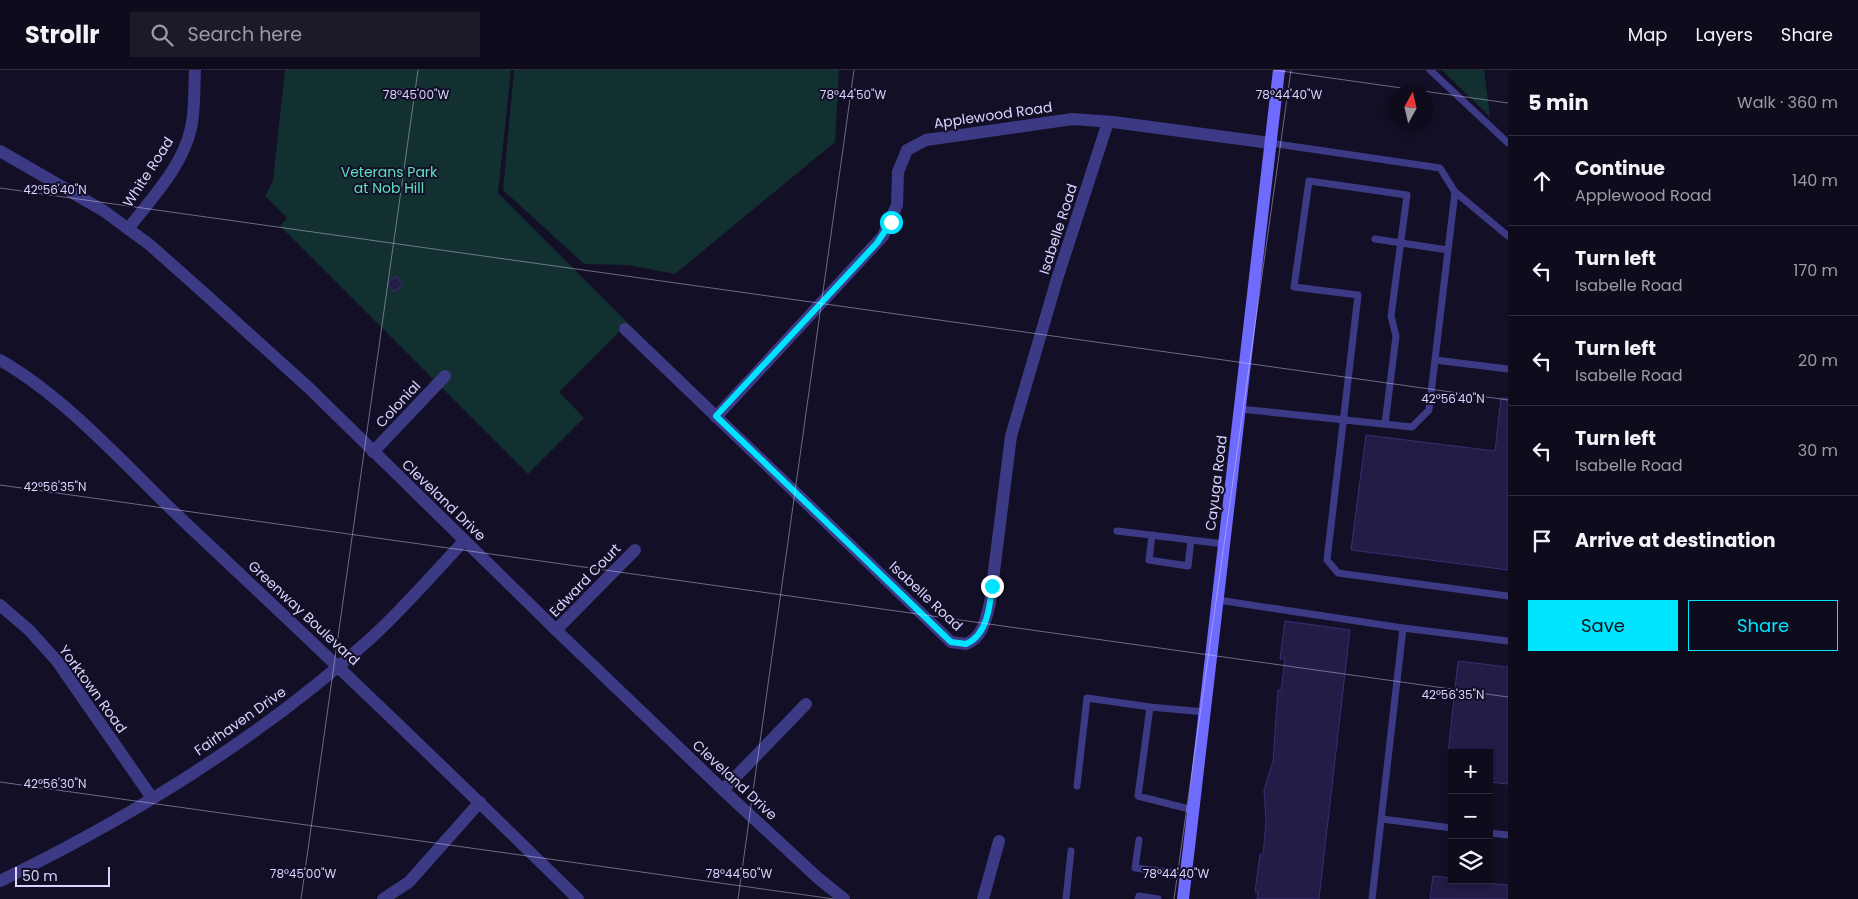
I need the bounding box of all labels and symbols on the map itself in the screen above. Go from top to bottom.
north arrow [1388,85,1433,130]
text: 78°45'00"W [383,86,449,103]
text: 78°44'50"W [820,86,886,103]
text: 78°44'40"W [1256,86,1322,103]
street label: Applewood Road [932,97,1054,133]
street label: White Road [118,133,178,211]
park label: Veterans Park at Nob Hill [341,162,438,198]
text: 42°56'40"N [23,181,87,198]
street label: Isabelle Road [1034,181,1082,277]
route start [880,211,903,234]
street label: Colonial [371,376,425,432]
text: 42°56'40"N [1421,390,1485,407]
street label: Cayuga Road [1200,434,1232,532]
street label: Cleveland Drive [398,455,491,545]
text: 42°56'35"N [24,478,86,495]
street label: Edward Court [545,539,625,621]
street label: Greenway Boulevard [244,556,364,670]
street label: Isabelle Road [885,557,967,635]
route end [981,575,1004,598]
street label: Yorktown Road [54,641,132,737]
street label: Fairhaven Drive [190,682,290,760]
text: 42°56'35"N [1422,686,1484,703]
street label: Cleveland Drive [688,735,782,825]
text: 42°56'30"N [24,775,86,792]
scale bar [15,864,110,887]
text: 78°45'00"W [270,865,336,882]
text: 78°44'50"W [706,865,772,882]
text: 78°44'40"W [1143,865,1209,882]

